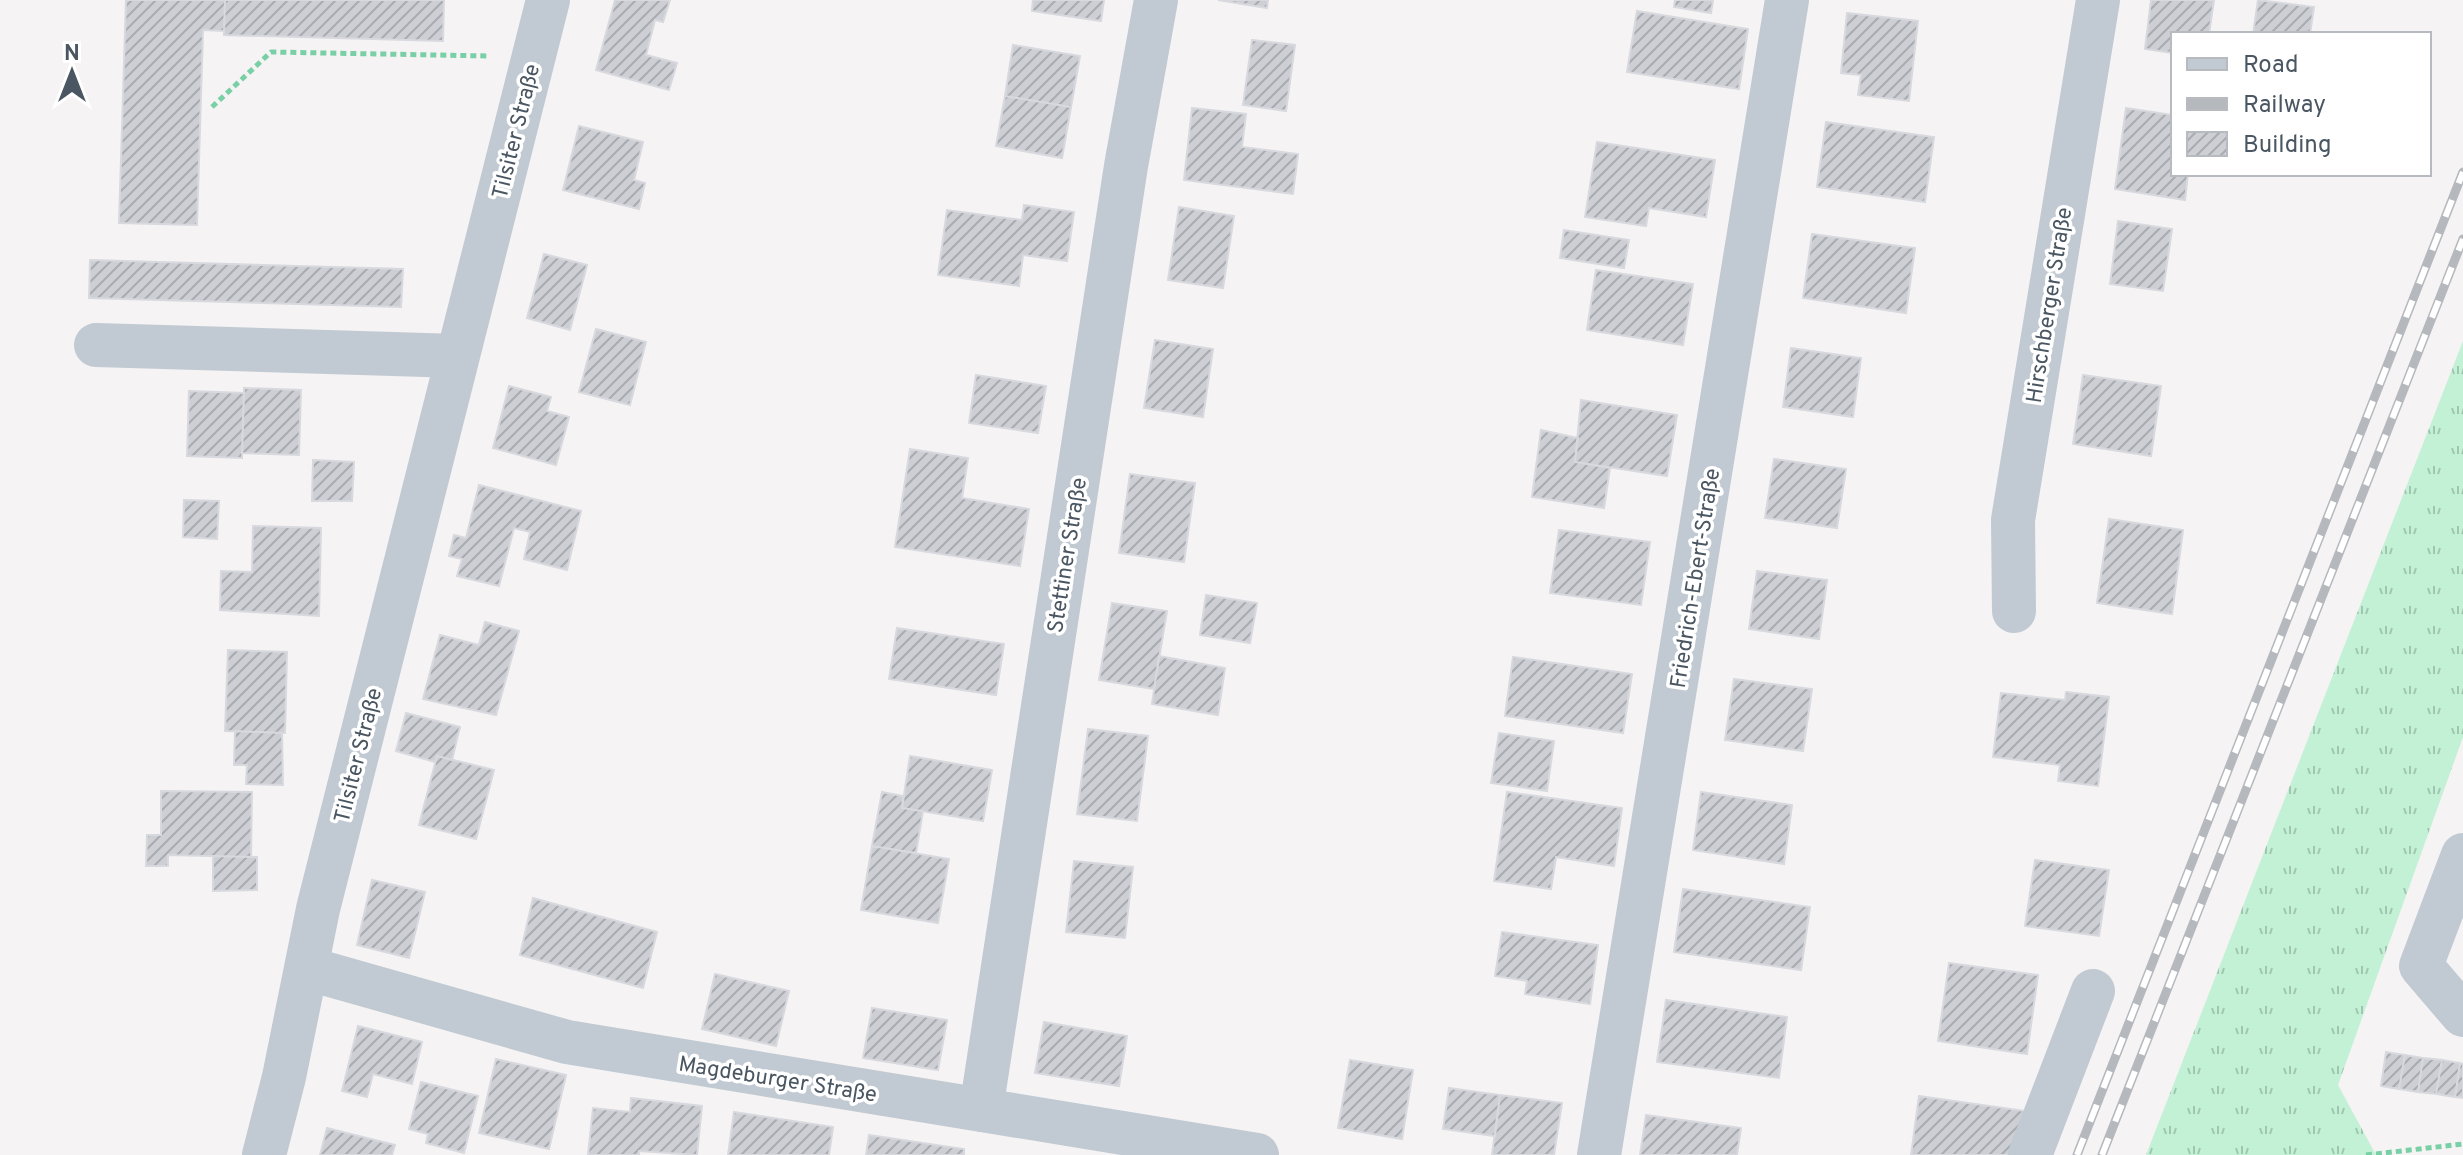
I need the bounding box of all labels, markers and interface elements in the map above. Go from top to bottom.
north arrow [32,32,112,112]
legend [2171,32,2431,176]
text: N [64,41,80,68]
text: Road [2243,51,2299,81]
street label: Tilsiter Straße [488,61,547,202]
text: Railway [2243,91,2326,121]
text: Building [2243,131,2332,161]
street label: Hirschberger Straße [2022,206,2079,405]
street label: Friedrich-Ebert-Straße [1666,467,1727,690]
street label: Stettiner Straße [1043,476,1094,635]
street label: Tilsiter Straße [330,685,389,826]
street label: Magdeburger Straße [677,1051,879,1109]

